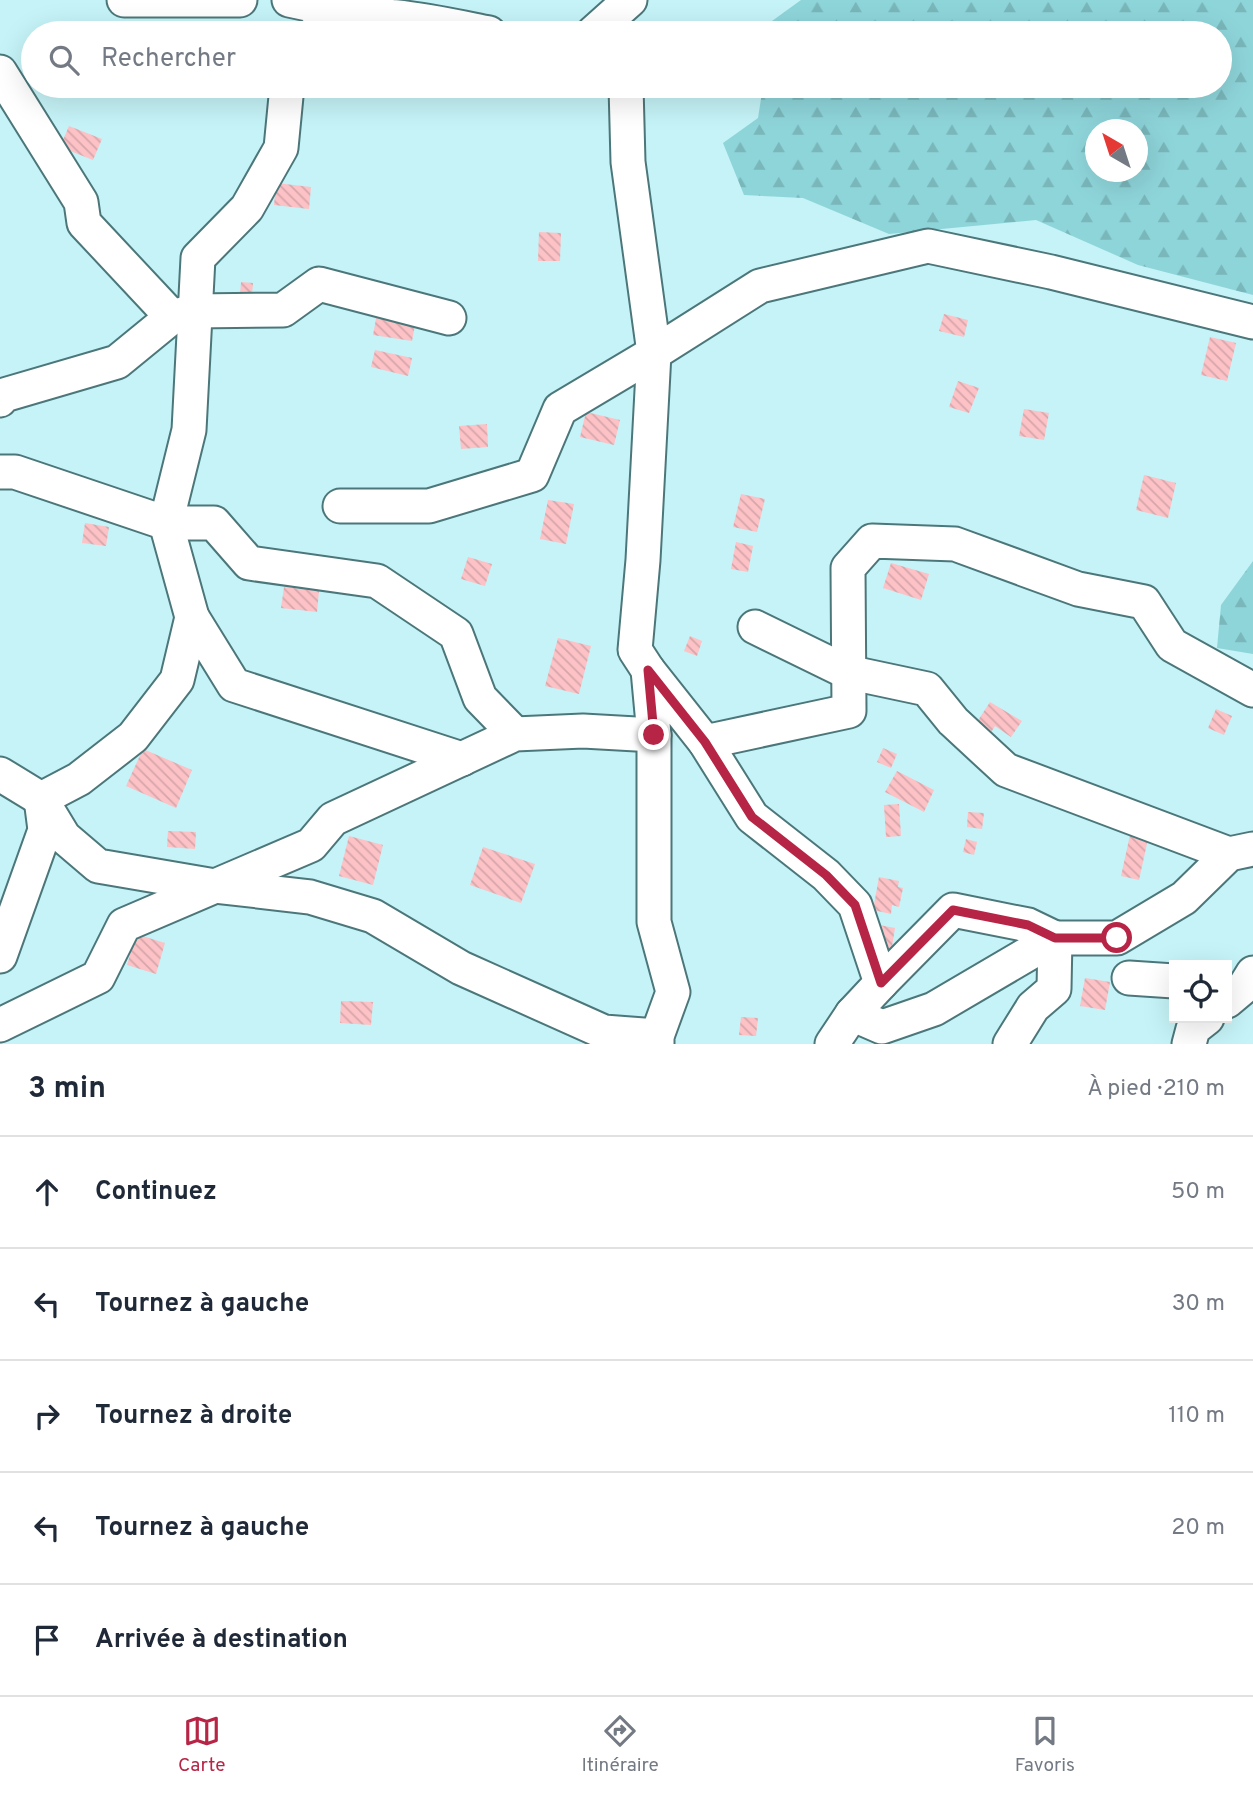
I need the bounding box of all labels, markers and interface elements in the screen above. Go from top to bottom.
search box [21,21,1232,98]
icon: search [45,41,83,79]
text: Rechercher [101,43,236,76]
north arrow [1085,119,1148,182]
route end [638,719,669,750]
route start [1101,922,1132,953]
map controls [1169,960,1232,1023]
button: locate [1169,960,1232,1023]
text: 3 min [28,1071,106,1108]
text: À pied · 210 m [1087,1075,1225,1104]
icon: ahead [28,1173,66,1211]
text: Continuez [95,1176,217,1209]
text: 50 m [1171,1178,1225,1207]
icon: left [28,1285,66,1323]
text: Tournez à gauche [95,1288,309,1321]
text: 30 m [1172,1290,1225,1319]
icon: right [28,1397,66,1435]
text: Tournez à droite [95,1400,292,1433]
text: 110 m [1168,1402,1225,1431]
icon: left [28,1509,66,1547]
text: Tournez à gauche [95,1512,309,1545]
text: 20 m [1171,1514,1225,1543]
icon: arrive [28,1621,66,1659]
text: Arrivée à destination [95,1624,348,1657]
tab: Carte [178,1712,225,1778]
tab: Itinéraire [581,1712,659,1778]
tab: Favoris [1015,1712,1075,1778]

